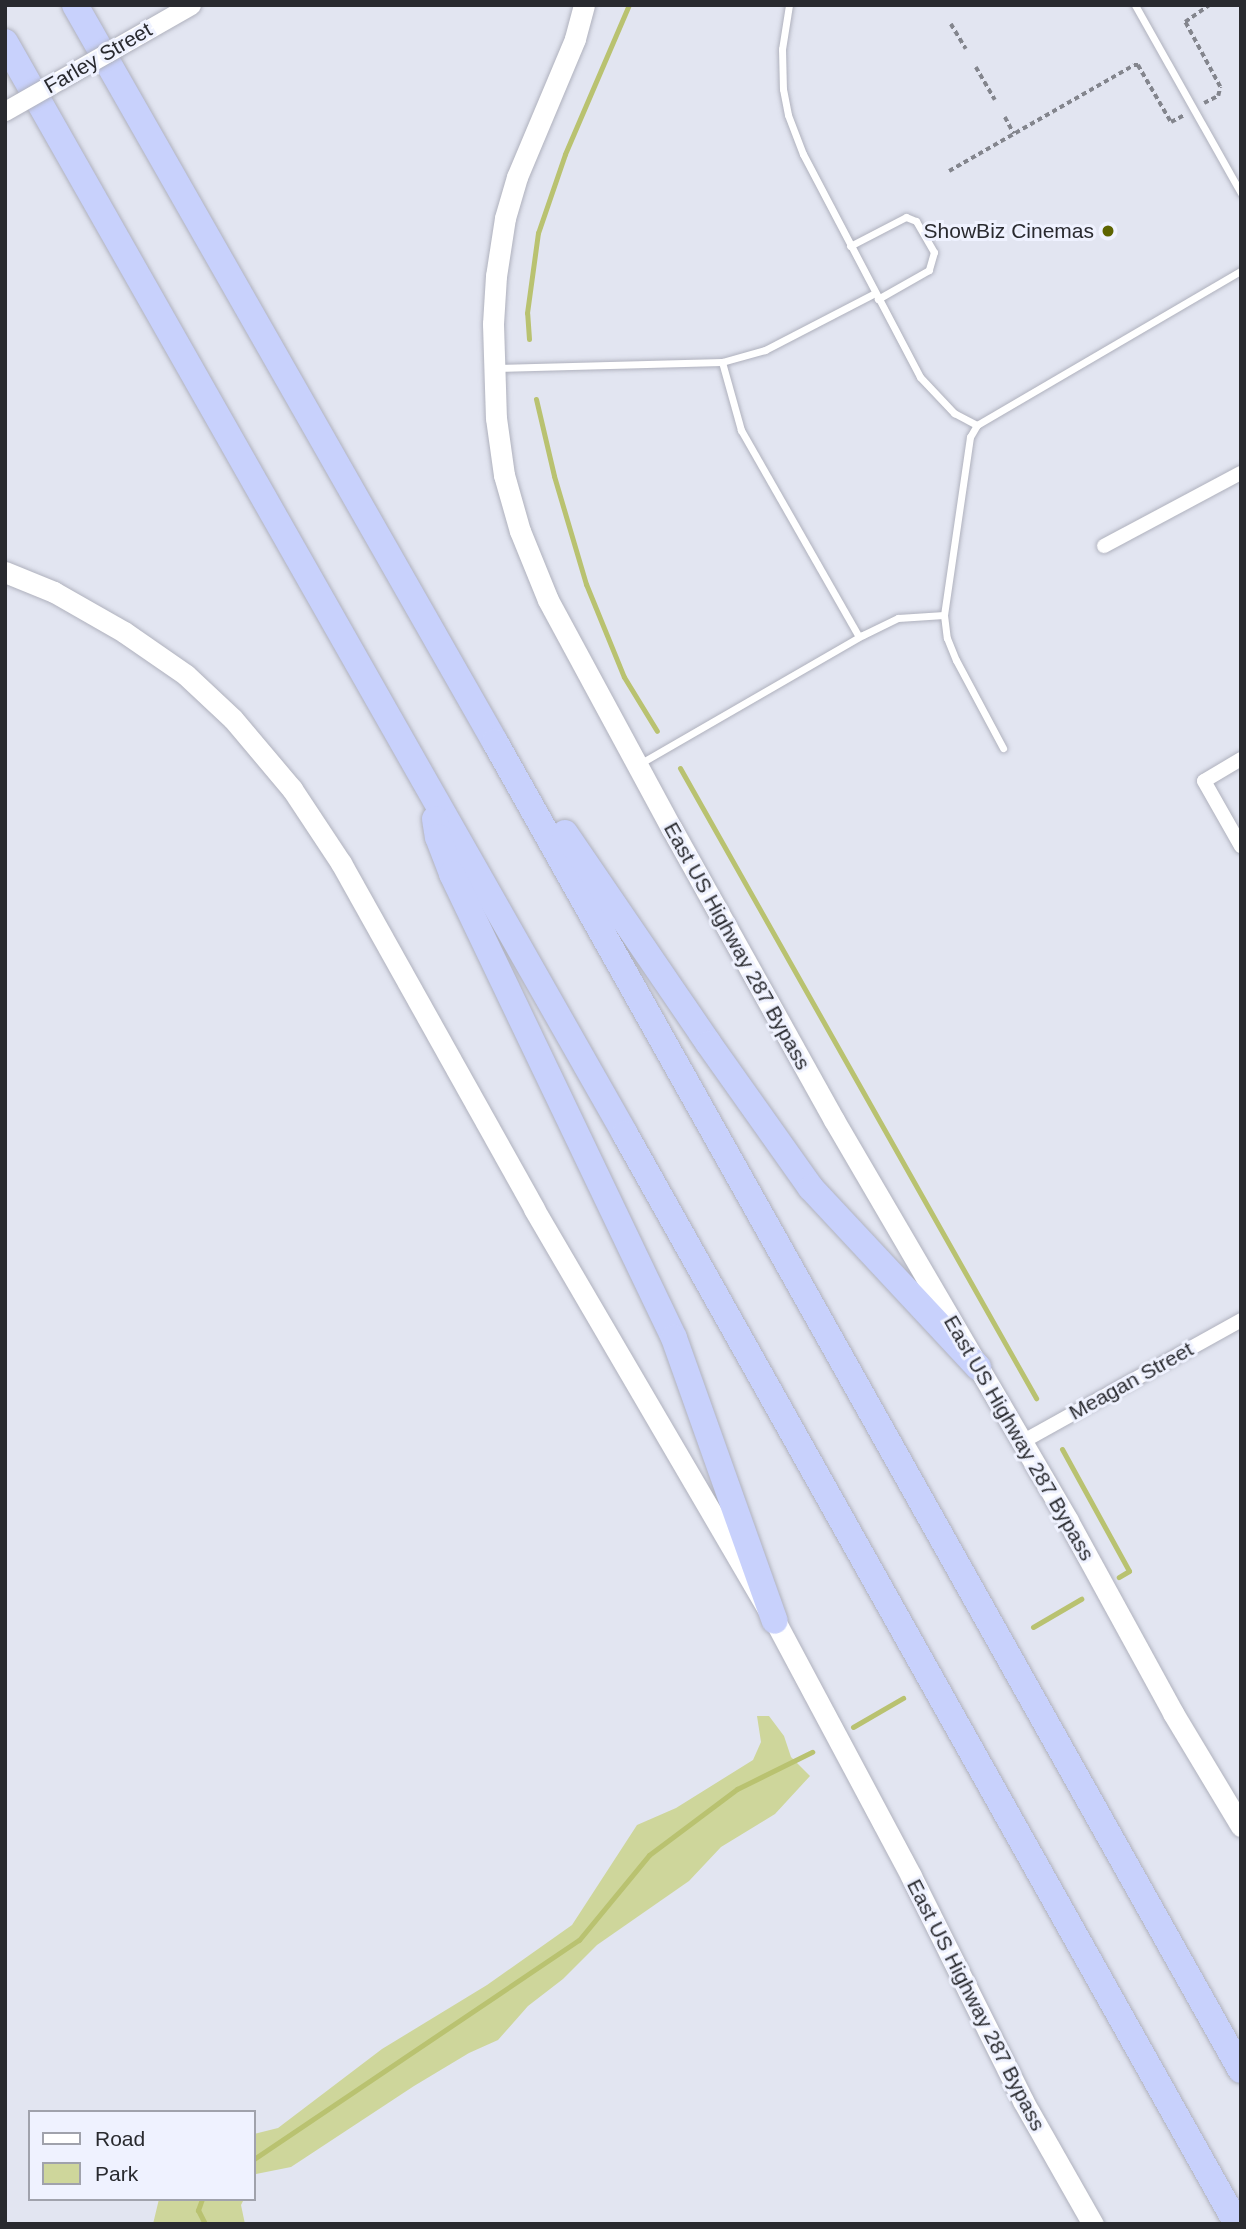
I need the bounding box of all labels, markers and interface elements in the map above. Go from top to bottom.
street label: Farley Street [40,17,156,99]
place label: ShowBiz Cinemas [924,218,1094,244]
marker: ShowBiz Cinemas [1100,223,1116,239]
street label: East US Highway 287 Bypass [658,818,816,1074]
street label: East US Highway 287 Bypass [938,1311,1100,1565]
street label: Meagan Street [1065,1337,1197,1425]
street label: East US Highway 287 Bypass [901,1875,1051,2135]
legend [28,2110,256,2201]
text: Road [95,2127,145,2150]
text: Park [95,2162,138,2185]

